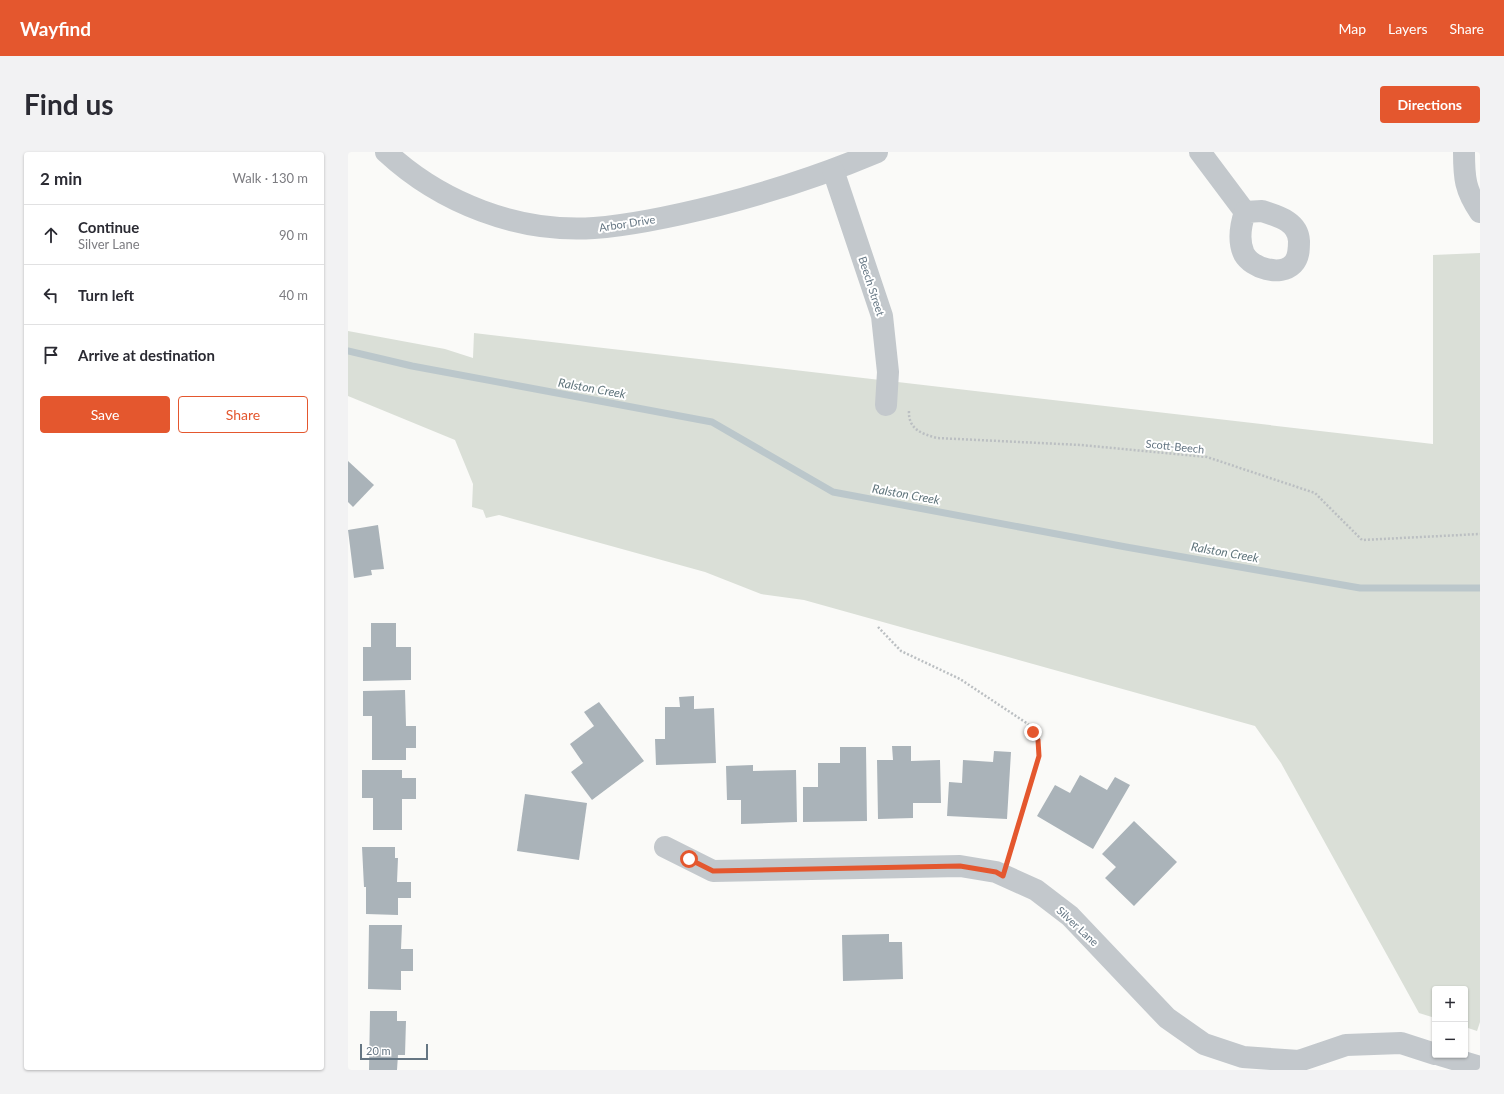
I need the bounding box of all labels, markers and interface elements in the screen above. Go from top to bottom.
text: Wayfind [20,17,91,40]
text: Map [1338,20,1366,37]
text: Layers [1388,20,1428,37]
text: Share [1450,20,1484,37]
button: Directions [1380,86,1480,123]
text: Find us [24,87,114,121]
text: 2 min [40,168,82,189]
text: Walk · 130 m [232,170,308,186]
street label: Arbor Drive [598,212,656,234]
text: Continue [78,218,139,236]
icon: ahead [40,224,62,246]
text: 90 m [279,227,308,243]
text: Silver Lane [78,236,140,252]
street label: Beech Street [856,255,888,317]
icon: left [40,284,62,306]
text: Turn left [78,286,134,304]
text: 40 m [279,287,308,303]
icon: arrive [40,344,62,366]
text: Arrive at destination [78,346,215,364]
water label: Ralston Creek [557,375,627,401]
button: Save [40,396,170,433]
button: Share [178,396,308,433]
street label: Scott-Beech [1145,436,1205,456]
water label: Ralston Creek [871,481,941,507]
water label: Ralston Creek [1190,539,1260,565]
route end [1024,723,1042,741]
route start [680,850,698,868]
street label: Silver Lane [1055,903,1102,949]
map controls [1432,986,1468,1058]
button: + [1432,986,1468,1022]
button: − [1432,1022,1468,1058]
scale bar [360,1042,428,1061]
text: 20 m [366,1044,391,1057]

